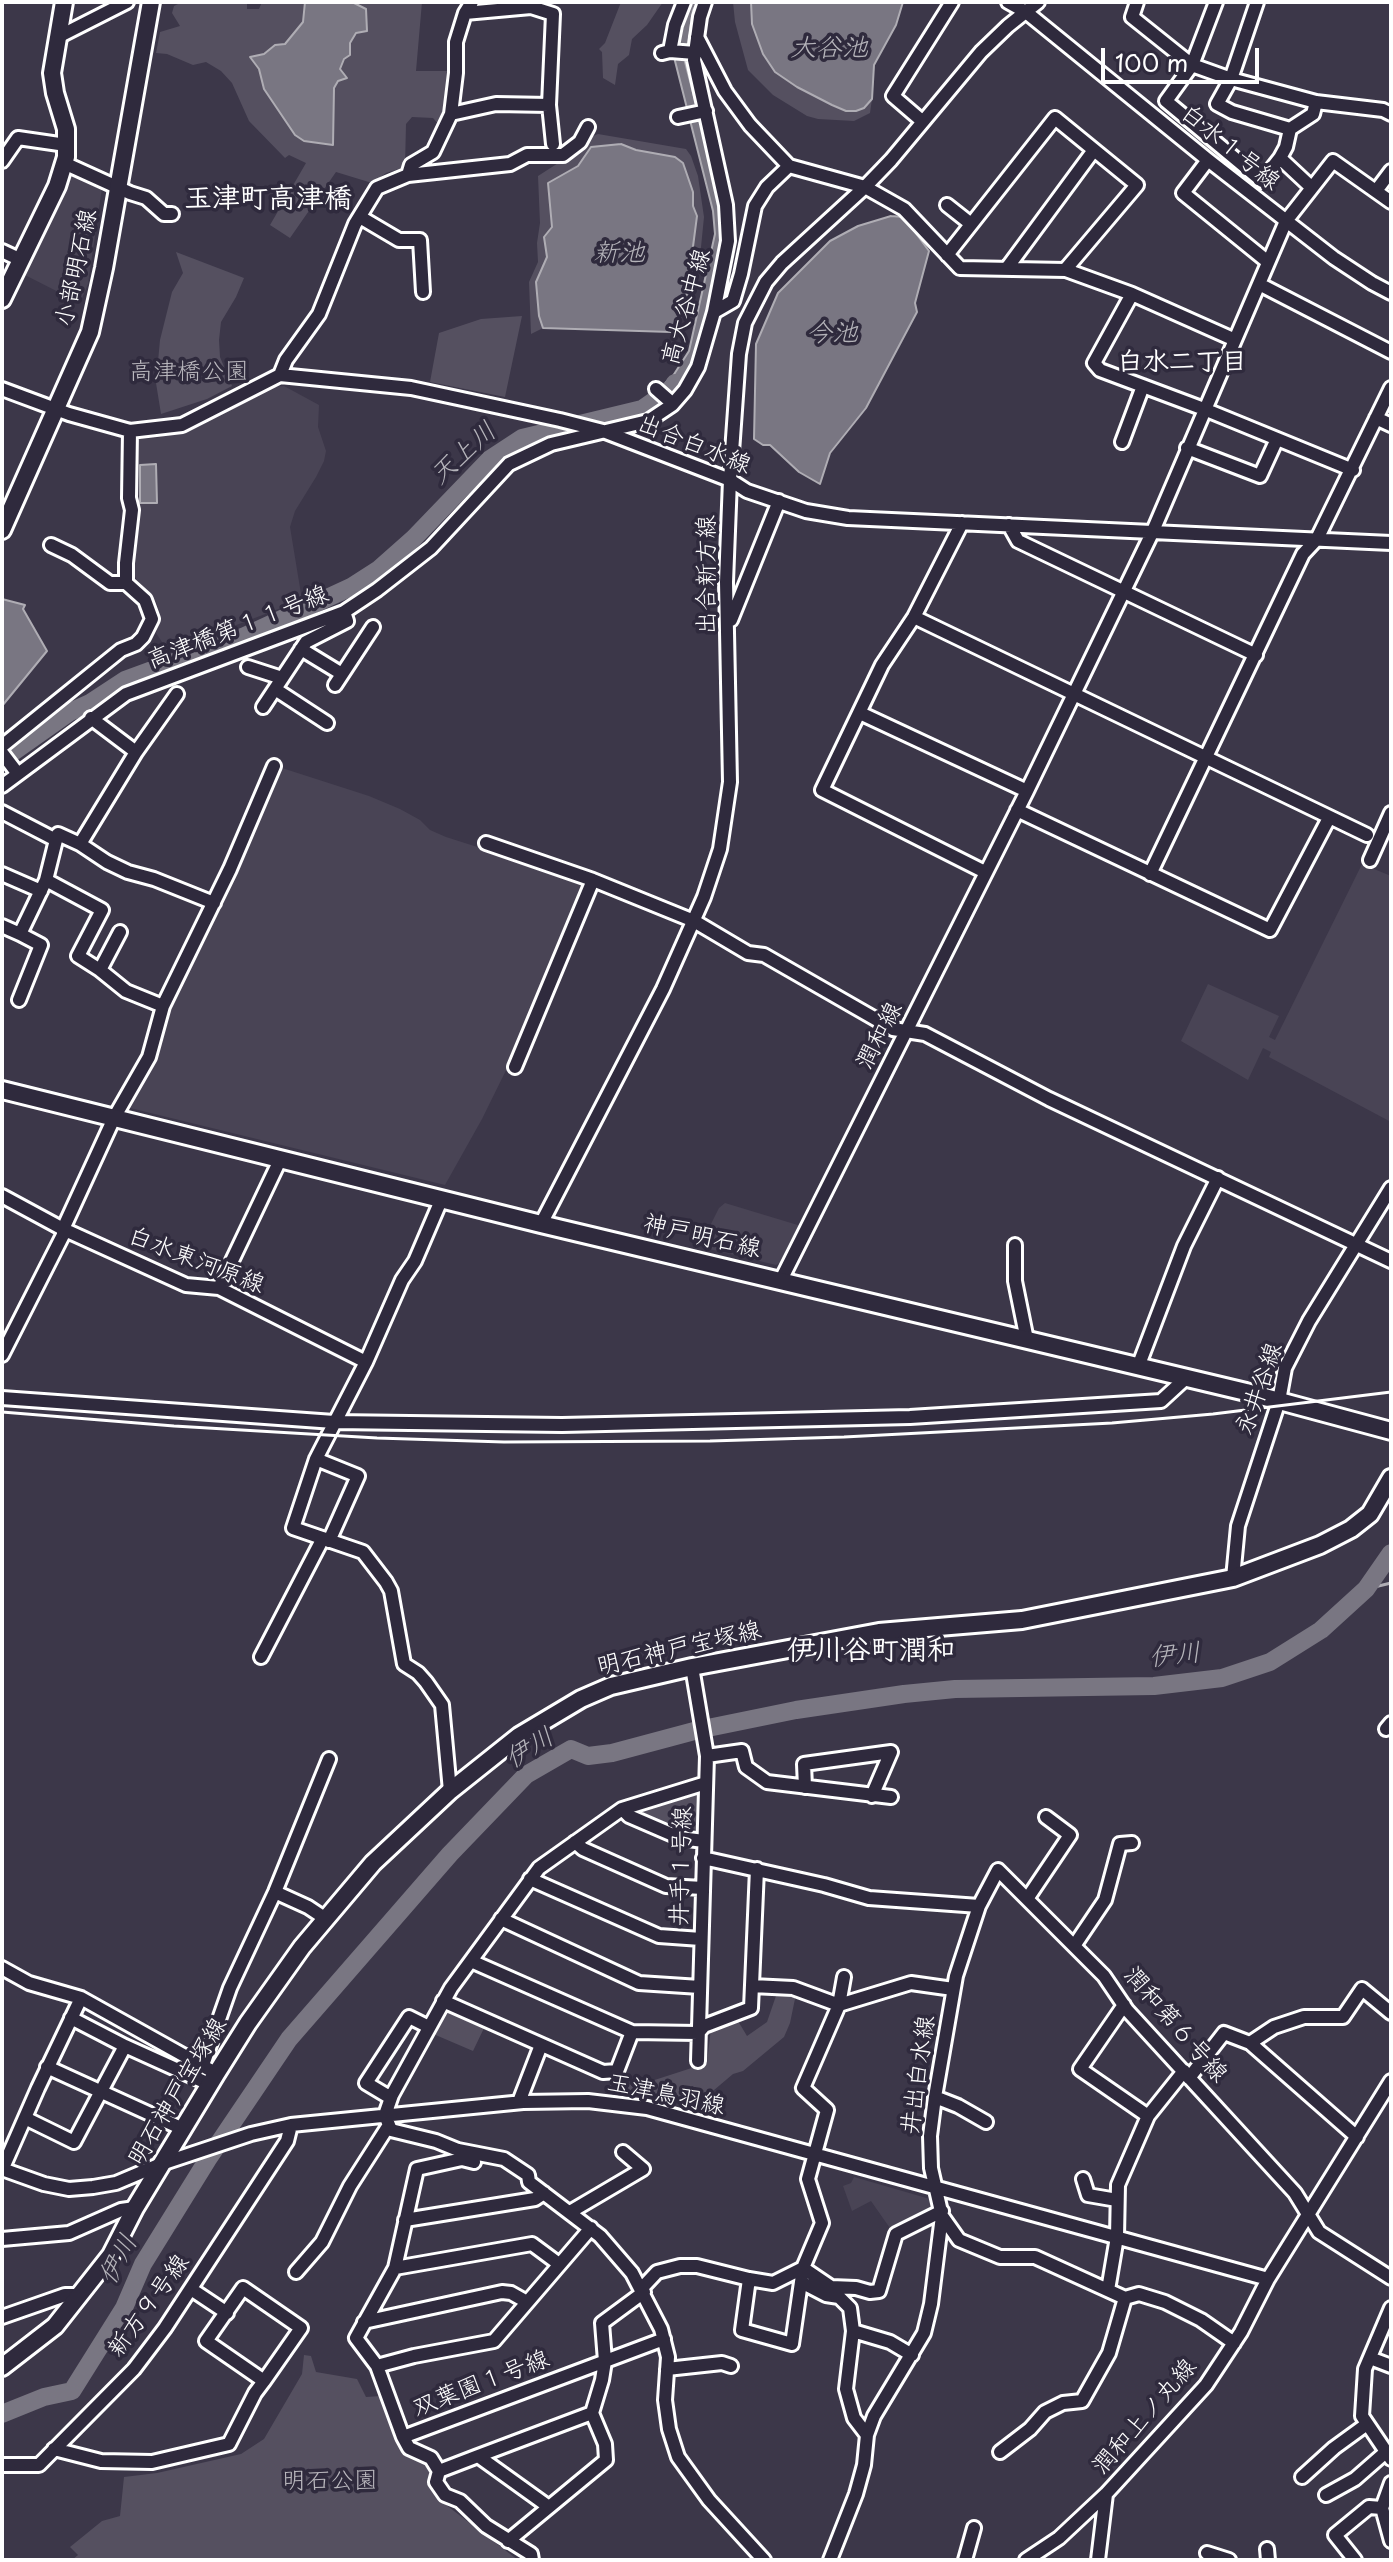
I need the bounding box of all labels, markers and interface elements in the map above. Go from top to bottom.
scale bar [1105,32,1263,82]
water label: 大谷池 [790,33,868,65]
text: 100 m [1115,44,1188,80]
street label: 白水１号線 [1174,99,1286,197]
district label: 玉津町高津橋 [184,182,352,216]
street label: 小部明石線 [50,206,104,330]
water label: 新池 [593,238,645,270]
street label: 高大谷中線 [657,245,717,369]
water label: 今池 [806,318,858,350]
district label: 白水二丁目 [1117,347,1247,379]
park label: 高津橋公園 [129,358,249,386]
street label: 出合白水線 [633,409,755,481]
water label: 天上川 [425,416,503,492]
street label: 出合新方線 [693,515,721,635]
street label: 高津橋第１１号線 [143,580,333,676]
street label: 潤和線 [851,997,909,1075]
street label: 神戸明石線 [640,1209,764,1265]
street label: 白水東河原線 [124,1222,268,1300]
street label: 永井谷線 [1231,1339,1289,1439]
street label: 明石神戸宝塚線 [594,1616,764,1682]
district label: 伊川谷町潤和 [787,1634,955,1668]
water label: 伊川 [1148,1638,1202,1674]
water label: 伊川 [500,1722,560,1776]
street label: 井手１号線 [666,1806,698,1926]
street label: 潤和第６号線 [1117,1961,1233,2089]
street label: 明石神戸宝塚線 [122,2013,234,2171]
street label: 井出白水線 [896,2014,942,2136]
street label: 玉津鳥羽線 [604,2068,728,2122]
water label: 伊川 [93,2230,145,2290]
street label: 新方９号線 [102,2249,196,2363]
street label: 双葉園１号線 [409,2345,553,2423]
street label: 潤和上ノ丸線 [1087,2353,1203,2481]
park label: 明石公園 [282,2467,378,2495]

